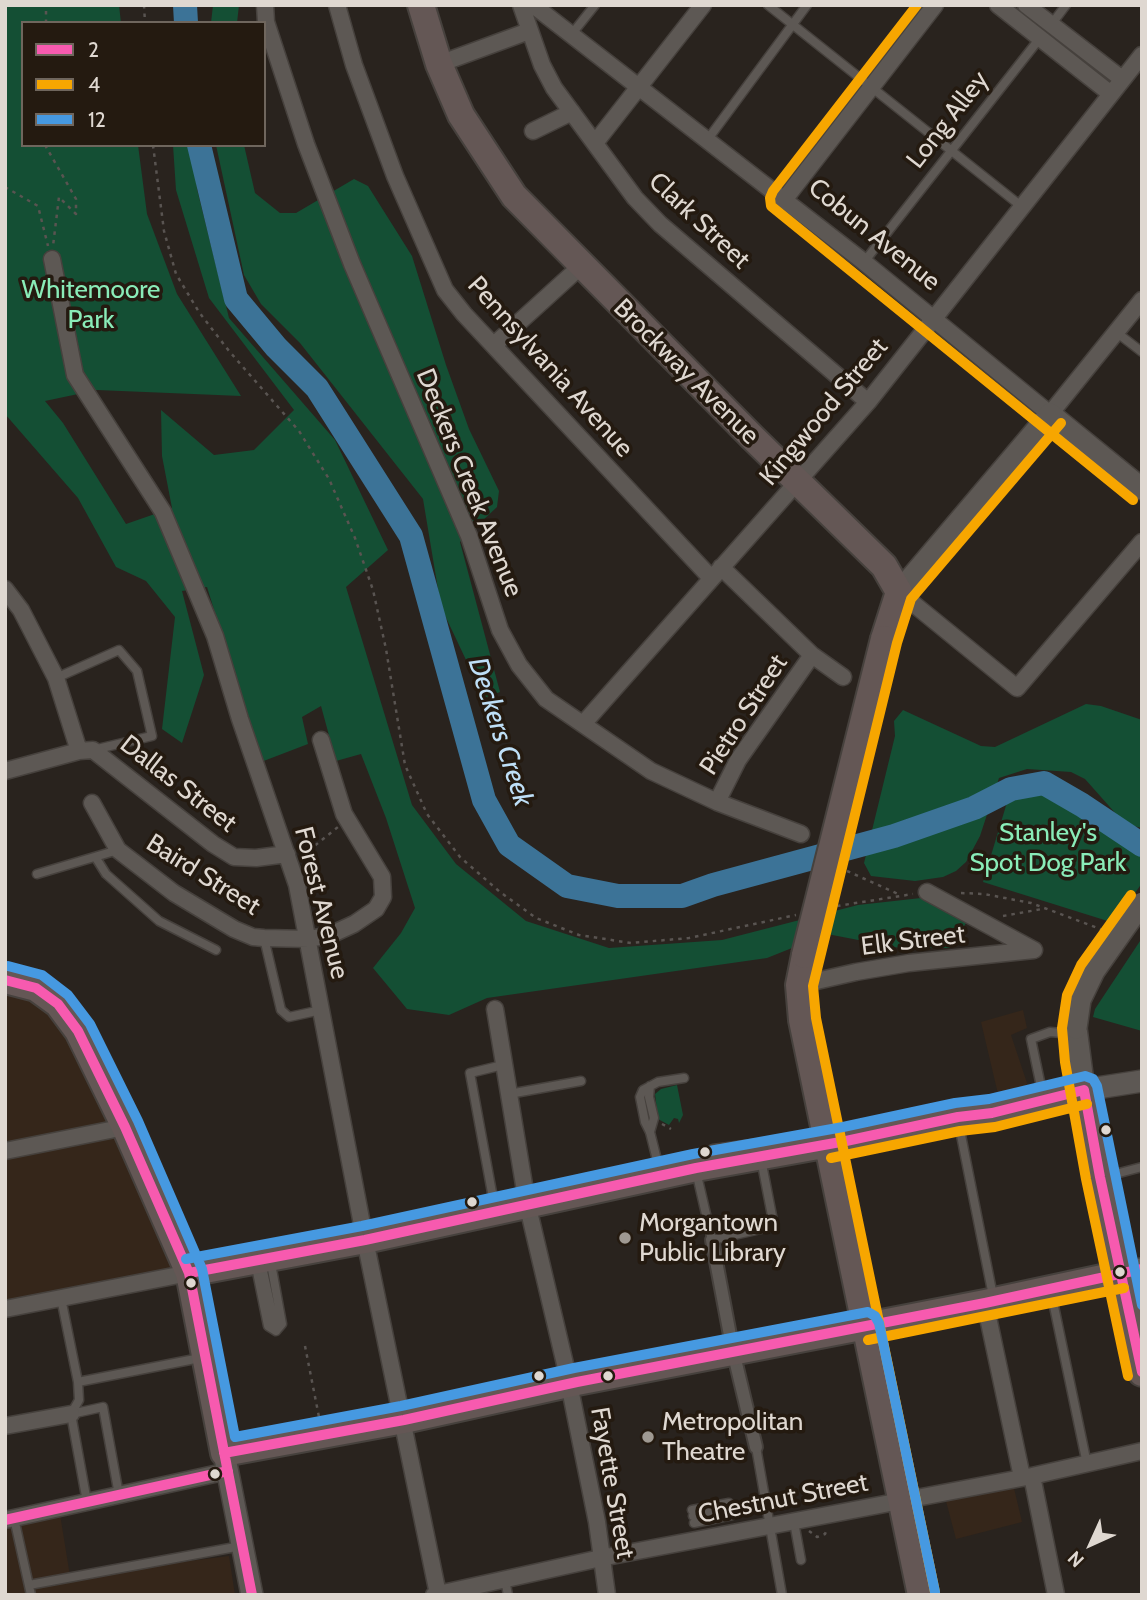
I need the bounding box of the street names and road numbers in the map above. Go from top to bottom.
street label: Long Alley [900,65,996,175]
street label: Clark Street [642,166,756,276]
street label: Cobun Avenue [802,172,946,298]
street label: Pennsylvania Avenue [461,270,639,464]
street label: Brockway Avenue [607,293,765,451]
street label: Kingwood Street [753,332,895,492]
street label: Deckers Creek Avenue [409,364,529,602]
street label: Pietro Street [694,649,794,781]
street label: Dallas Street [113,729,243,839]
street label: Forest Avenue [287,824,355,982]
street label: Baird Street [140,828,266,922]
street label: Elk Street [859,919,967,963]
street label: Fayette Street [583,1405,641,1561]
street label: Chestnut Street [695,1467,871,1531]

